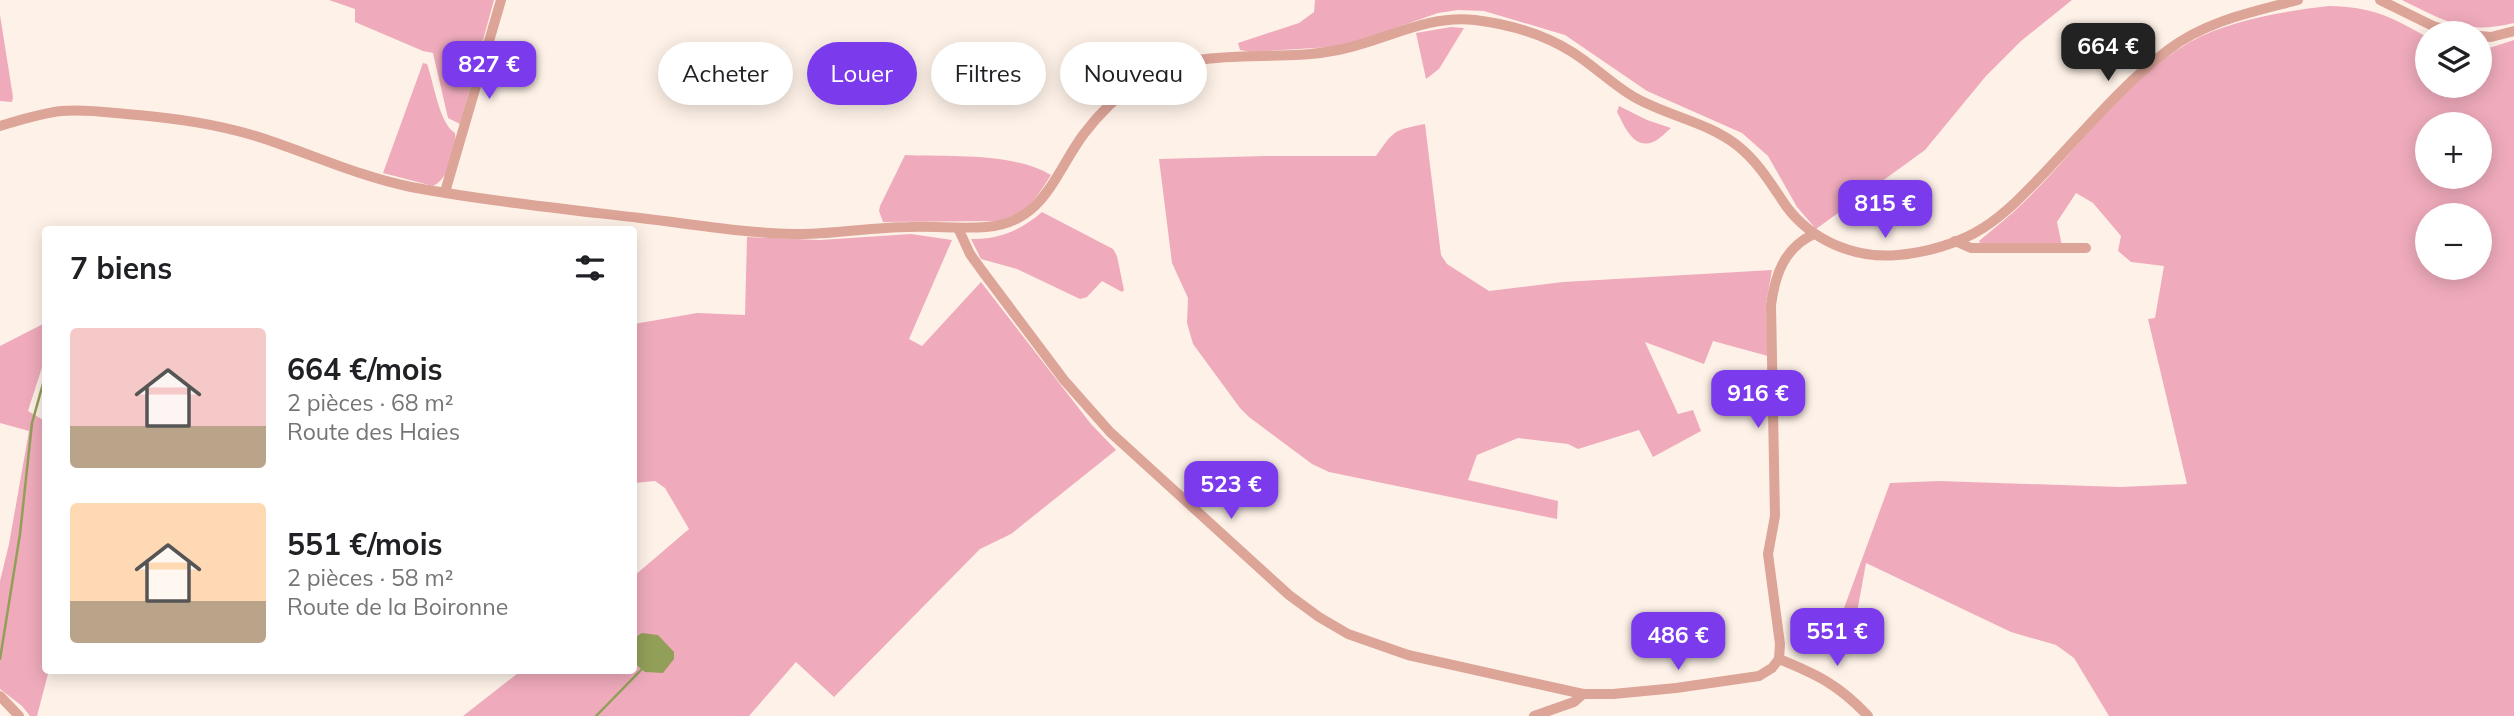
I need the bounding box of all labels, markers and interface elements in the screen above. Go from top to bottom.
map controls [2415,21,2492,280]
button: layers [2415,21,2492,98]
pin: 664 € [2059,24,2157,83]
text: 664 € [2077,31,2139,60]
pin: 827 € [440,42,538,101]
chip: Acheter [658,42,793,105]
chip: Louer [807,42,917,105]
chip: Filtres [931,42,1046,105]
chip: Nouveau [1060,42,1207,105]
text: 827 € [458,49,520,78]
button: + [2415,112,2492,189]
pin: 815 € [1836,180,1934,240]
text: 815 € [1854,188,1916,217]
button: − [2415,203,2492,280]
text: 7 biens [70,249,172,287]
icon: filters [571,249,609,287]
text: 664 €/mois [287,350,443,388]
icon: home [126,356,210,440]
pin: 916 € [1709,370,1807,430]
text: 916 € [1727,378,1789,407]
text: 2 pièces · 68 m² [287,388,454,417]
text: Route des Haies [287,417,460,446]
pin: 523 € [1182,462,1280,521]
text: 523 € [1200,469,1262,498]
text: 551 €/mois [287,525,443,563]
icon: home [126,531,210,615]
text: 2 pièces · 58 m² [287,563,454,592]
text: Route de la Boironne [287,592,508,621]
pin: 551 € [1788,608,1886,668]
pin: 486 € [1629,612,1727,672]
text: 551 € [1806,616,1868,645]
text: 486 € [1647,620,1709,649]

